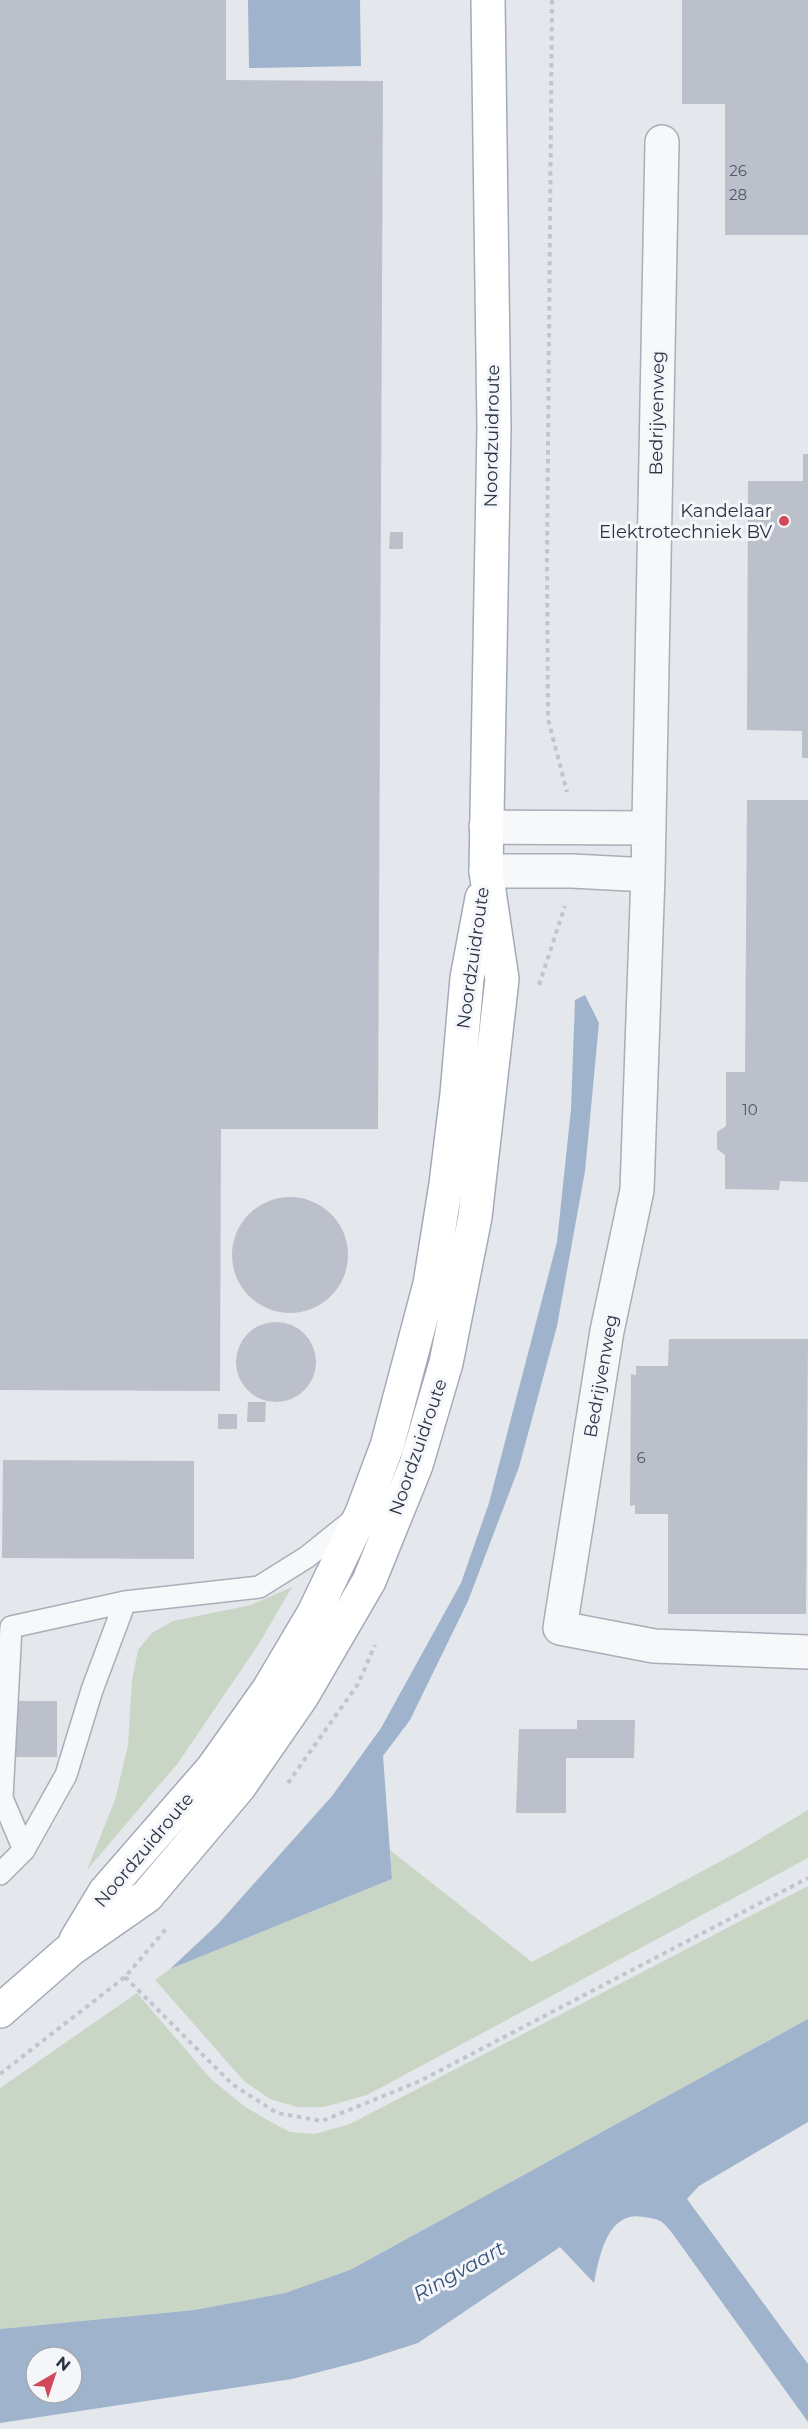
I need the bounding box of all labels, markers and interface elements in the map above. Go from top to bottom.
house number: 26 [729,161,747,180]
house number: 28 [729,185,747,204]
street label: Bedrijvenweg [645,351,669,475]
street label: Noordzuidroute [480,364,504,508]
place label: Kandelaar Elektrotechniek BV [599,500,772,543]
marker: Kandelaar Elektrotechniek BV [777,514,791,528]
street label: Noordzuidroute [452,886,494,1030]
house number: 10 [742,1100,758,1119]
street label: Bedrijvenweg [579,1313,623,1439]
street label: Noordzuidroute [384,1376,452,1518]
house number: 6 [636,1448,646,1467]
street label: Noordzuidroute [90,1788,198,1912]
water label: Ringvaart [409,2236,509,2306]
north arrow [24,2345,84,2405]
text: N [52,2352,74,2375]

